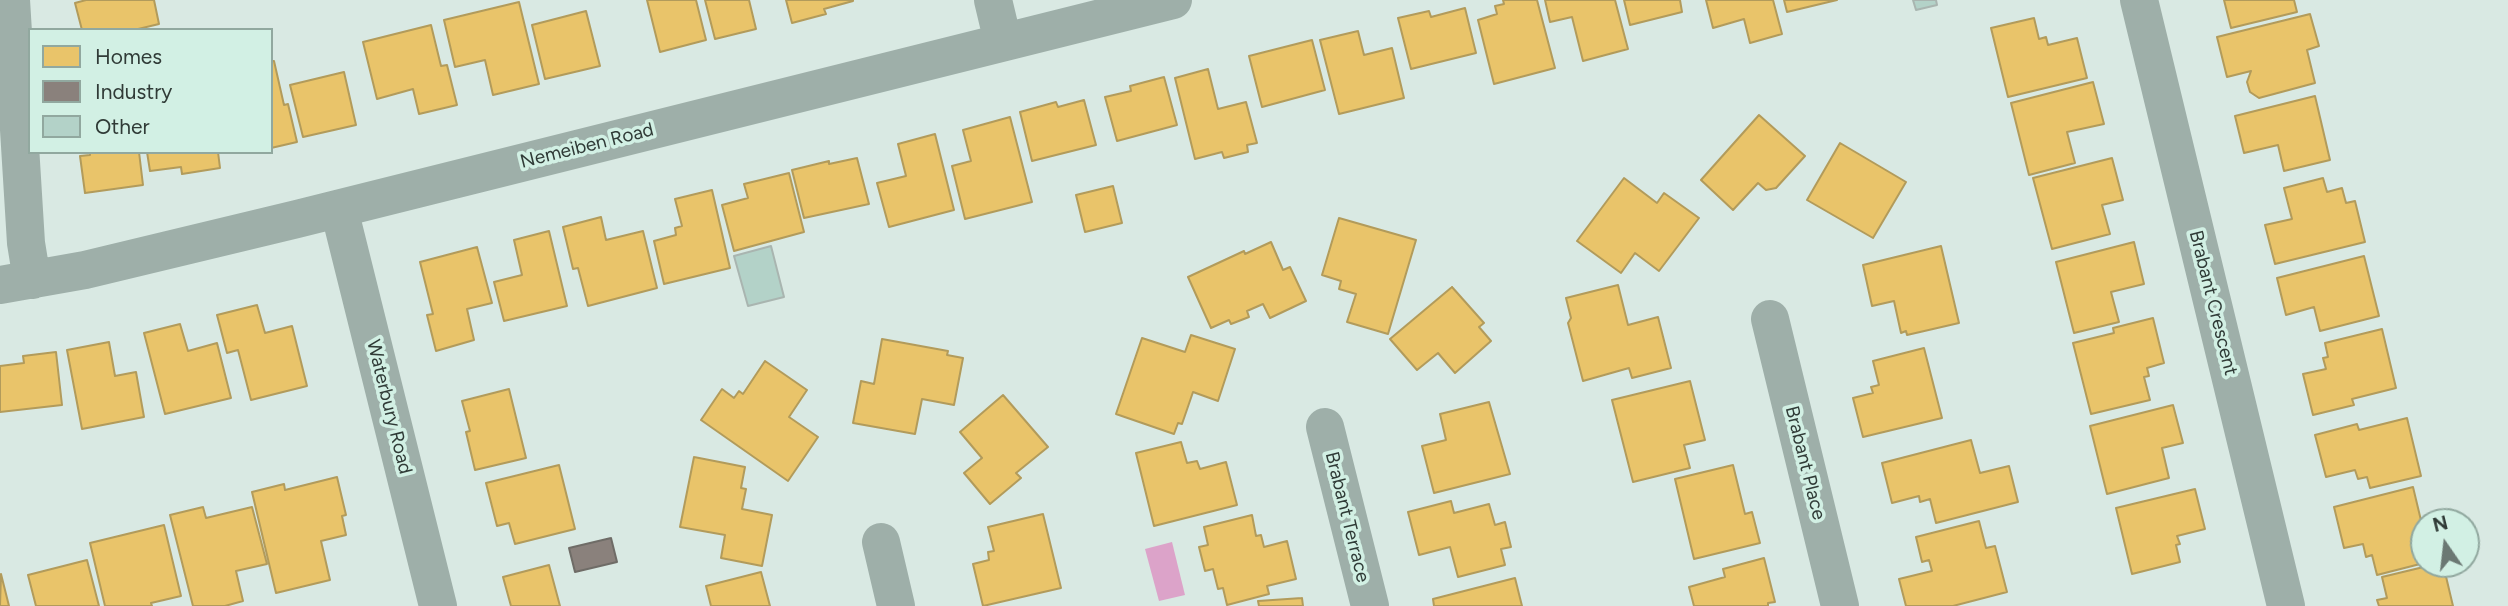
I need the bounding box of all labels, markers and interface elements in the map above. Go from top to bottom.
legend [28,28,273,154]
text: Homes [95,44,162,69]
text: Industry [95,79,172,104]
text: Other [95,114,150,139]
street label: Nemeiben Road [518,118,656,174]
street label: Brabant Crescent [2184,228,2242,378]
street label: Waterbury Road [361,337,417,477]
street label: Brabant Place [1780,404,1830,522]
street label: Brabant Terrace [1320,449,1374,585]
north arrow [2410,508,2480,578]
text: N [2430,511,2450,537]

